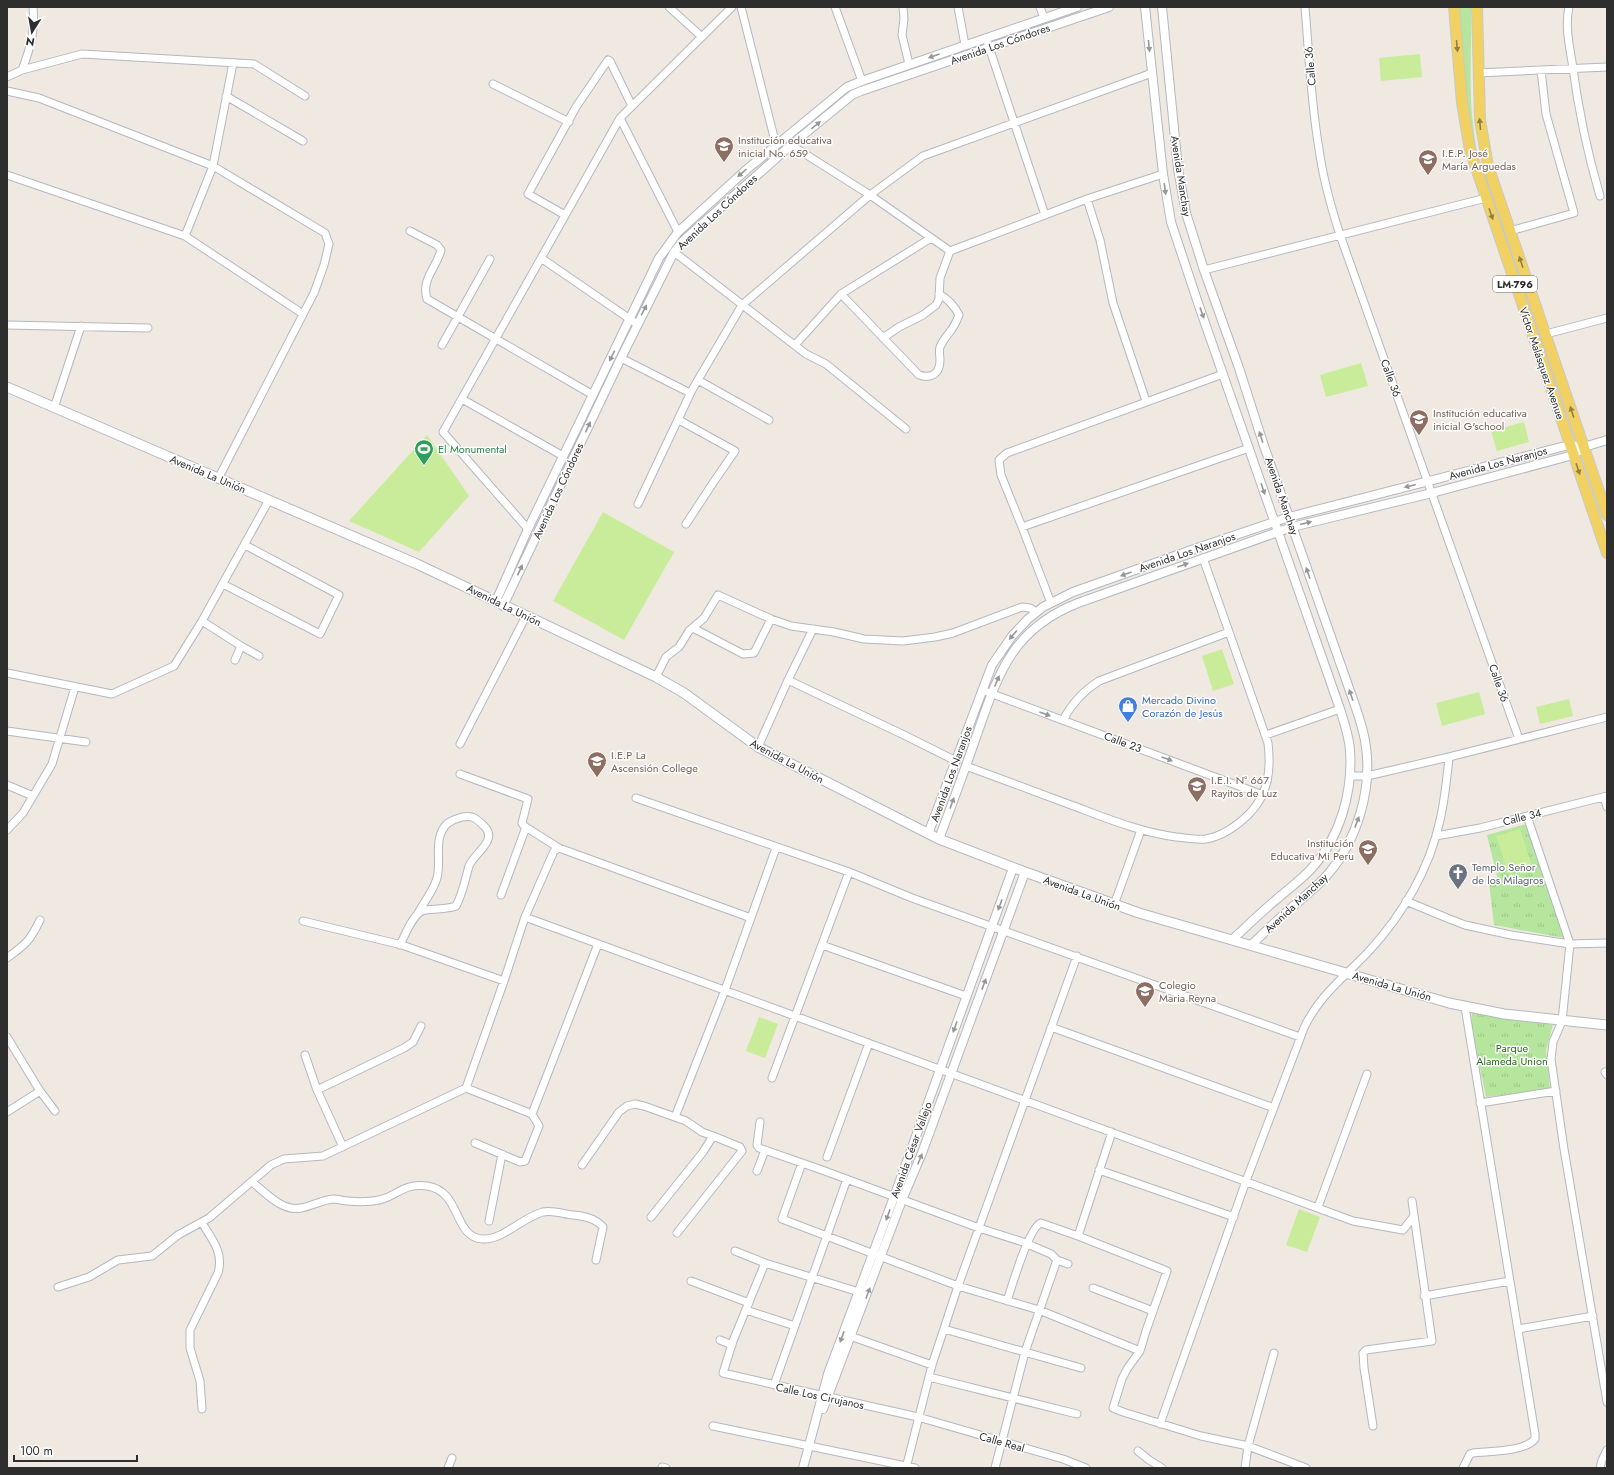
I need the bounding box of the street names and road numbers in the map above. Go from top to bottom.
street label: Avenida Los Cóndores [948,19,1053,69]
street label: Calle 36 [1300,46,1320,86]
street label: Avenida Manchay [1167,134,1195,218]
street label: Avenida Los Cóndores [673,170,761,254]
road number: LM-796 [1493,276,1537,292]
street label: Víctor Malásquez Avenue [1515,305,1569,422]
street label: Calle 36 [1377,357,1405,399]
street label: Avenida Los Cóndores [529,440,588,542]
street label: Avenida Los Naranjos [1447,442,1549,484]
street label: Avenida La Unión [167,451,249,497]
street label: Avenida Manchay [1261,455,1303,537]
street label: Avenida Los Naranjos [1137,528,1238,576]
street label: Avenida La Unión [464,580,544,630]
street label: Calle 36 [1485,662,1513,704]
street label: Avenida Los Naranjos [926,723,976,824]
street label: Calle 23 [1102,728,1144,756]
street label: Avenida La Unión [747,735,827,787]
street label: Calle 34 [1501,804,1544,830]
street label: Avenida Manchay [1261,869,1331,937]
street label: Avenida La Unión [1041,872,1123,914]
street label: Avenida La Unión [1351,967,1433,1005]
street label: Avenida César Vallejo [886,1100,936,1200]
street label: Calle Los Cirujanos [774,1379,866,1413]
street label: Calle Real [977,1428,1027,1456]

